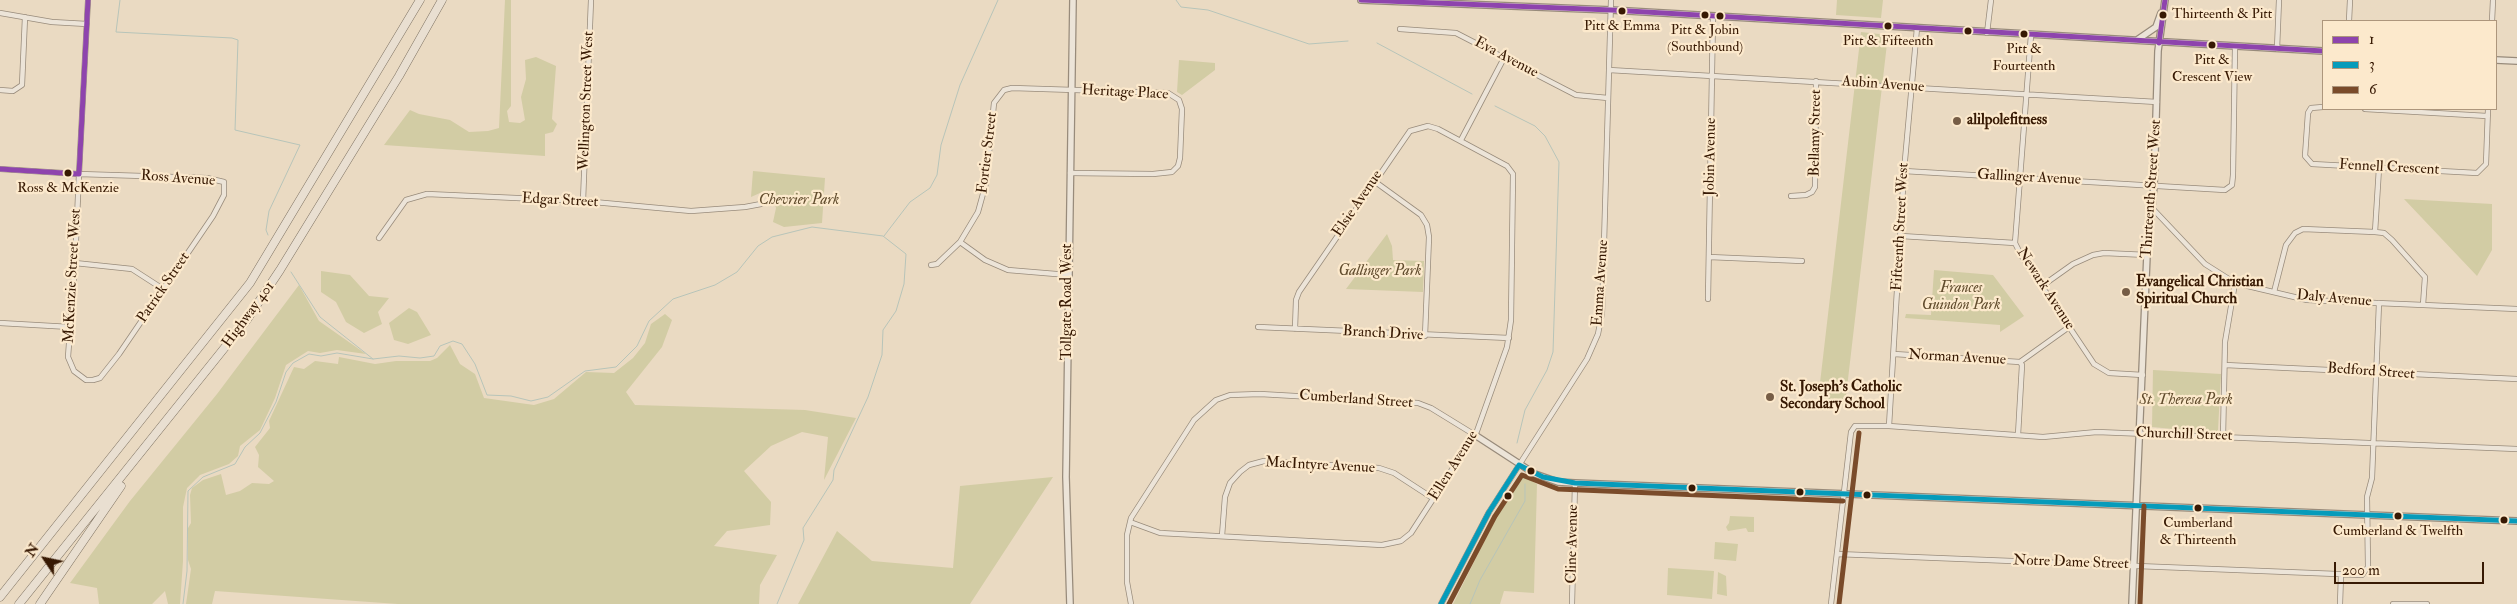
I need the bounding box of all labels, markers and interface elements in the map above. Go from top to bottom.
marker: Pitt & Emma [1617,6,1627,16]
place label: Thirteenth & Pitt [2172,7,2272,23]
marker: Pitt & Jobin (Southbound) [1700,10,1710,20]
marker: Thirteenth & Pitt [2158,10,2168,20]
unlabelled marker [1715,11,1725,21]
place label: Pitt & Emma [1584,19,1660,35]
legend [2322,20,2497,110]
marker: Pitt & Fifteenth [1883,21,1893,31]
place label: Pitt & Jobin (Southbound) [1667,23,1743,56]
unlabelled marker [1963,26,1973,36]
marker: Pitt & Fourteenth [2019,29,2029,39]
text: 1 [2369,30,2374,49]
street label: Wellington Street West [576,31,598,171]
street label: Eva Avenue [1471,34,1541,82]
place label: Pitt & Fifteenth [1843,34,1933,50]
marker: Pitt & Crescent View [2207,40,2217,50]
place label: Pitt & Fourteenth [1993,42,2055,74]
place label: Pitt & Crescent View [2172,53,2252,85]
text: 3 [2369,55,2375,74]
street label: Aubin Avenue [1841,73,1925,97]
text: 6 [2369,80,2377,99]
street label: Heritage Place [1081,82,1169,104]
street label: Bellamy Street [1806,89,1826,177]
street label: Fortier Street [974,111,1002,195]
place label: alilpolefitness [1967,112,2047,130]
marker: alilpolefitness [1951,115,1963,127]
street label: Jobin Avenue [1701,118,1721,196]
street label: Thirteenth Street West [2138,119,2166,259]
street label: Fennell Crescent [2338,156,2440,180]
street label: Fifteenth Street West [1889,162,1913,292]
street label: Gallinger Avenue [1977,166,2081,190]
street label: Ross Avenue [140,167,216,191]
street label: Elsie Avenue [1329,167,1387,241]
marker: Ross & McKenzie [63,168,73,178]
place label: Ross & McKenzie [17,181,119,197]
street label: Edgar Street [521,190,599,212]
park label: Chevrier Park [759,192,839,210]
street label: McKenzie Street West [60,208,86,344]
street label: Emma Avenue [1589,239,1613,327]
street label: Tollgate Road West [1059,244,1077,360]
street label: Newark Avenue [2012,245,2078,333]
street label: Patrick Street [134,249,194,327]
park label: Gallinger Park [1338,263,1422,281]
place label: Evangelical Christian Spiritual Church [2136,274,2264,309]
street label: Highway 401 [219,278,279,352]
park label: Frances Guindon Park [1922,280,2000,315]
marker: Evangelical Christian Spiritual Church [2120,286,2132,298]
street label: Daly Avenue [2296,287,2372,311]
street label: Branch Drive [1342,323,1424,345]
street label: Norman Avenue [1908,346,2006,370]
street label: Bedford Street [2327,360,2415,384]
place label: St. Joseph's Catholic Secondary School [1780,379,1902,414]
street label: Cumberland Street [1299,387,1413,413]
marker: St. Joseph's Catholic Secondary School [1764,391,1776,403]
park label: St. Theresa Park [2139,392,2233,410]
street label: Churchill Street [2135,424,2233,446]
street label: Ellen Avenue [1425,428,1483,504]
street label: MacIntyre Avenue [1265,454,1375,478]
unlabelled marker [1526,466,1536,476]
unlabelled marker [1687,483,1697,493]
unlabelled marker [1795,487,1805,497]
unlabelled marker [1862,490,1872,500]
unlabelled marker [1503,491,1513,501]
marker: Cumberland & Thirteenth [2193,503,2203,513]
street label: Cline Avenue [1563,504,1583,584]
marker: Cumberland & Twelfth [2393,511,2403,521]
unlabelled marker [2499,515,2509,525]
place label: Cumberland & Thirteenth [2160,516,2236,548]
place label: Cumberland & Twelfth [2333,524,2463,540]
north arrow [20,534,70,584]
text: N [22,540,43,560]
street label: Notre Dame Street [2013,552,2129,574]
scale bar [2337,552,2487,584]
text: 200 m [2342,561,2380,580]

